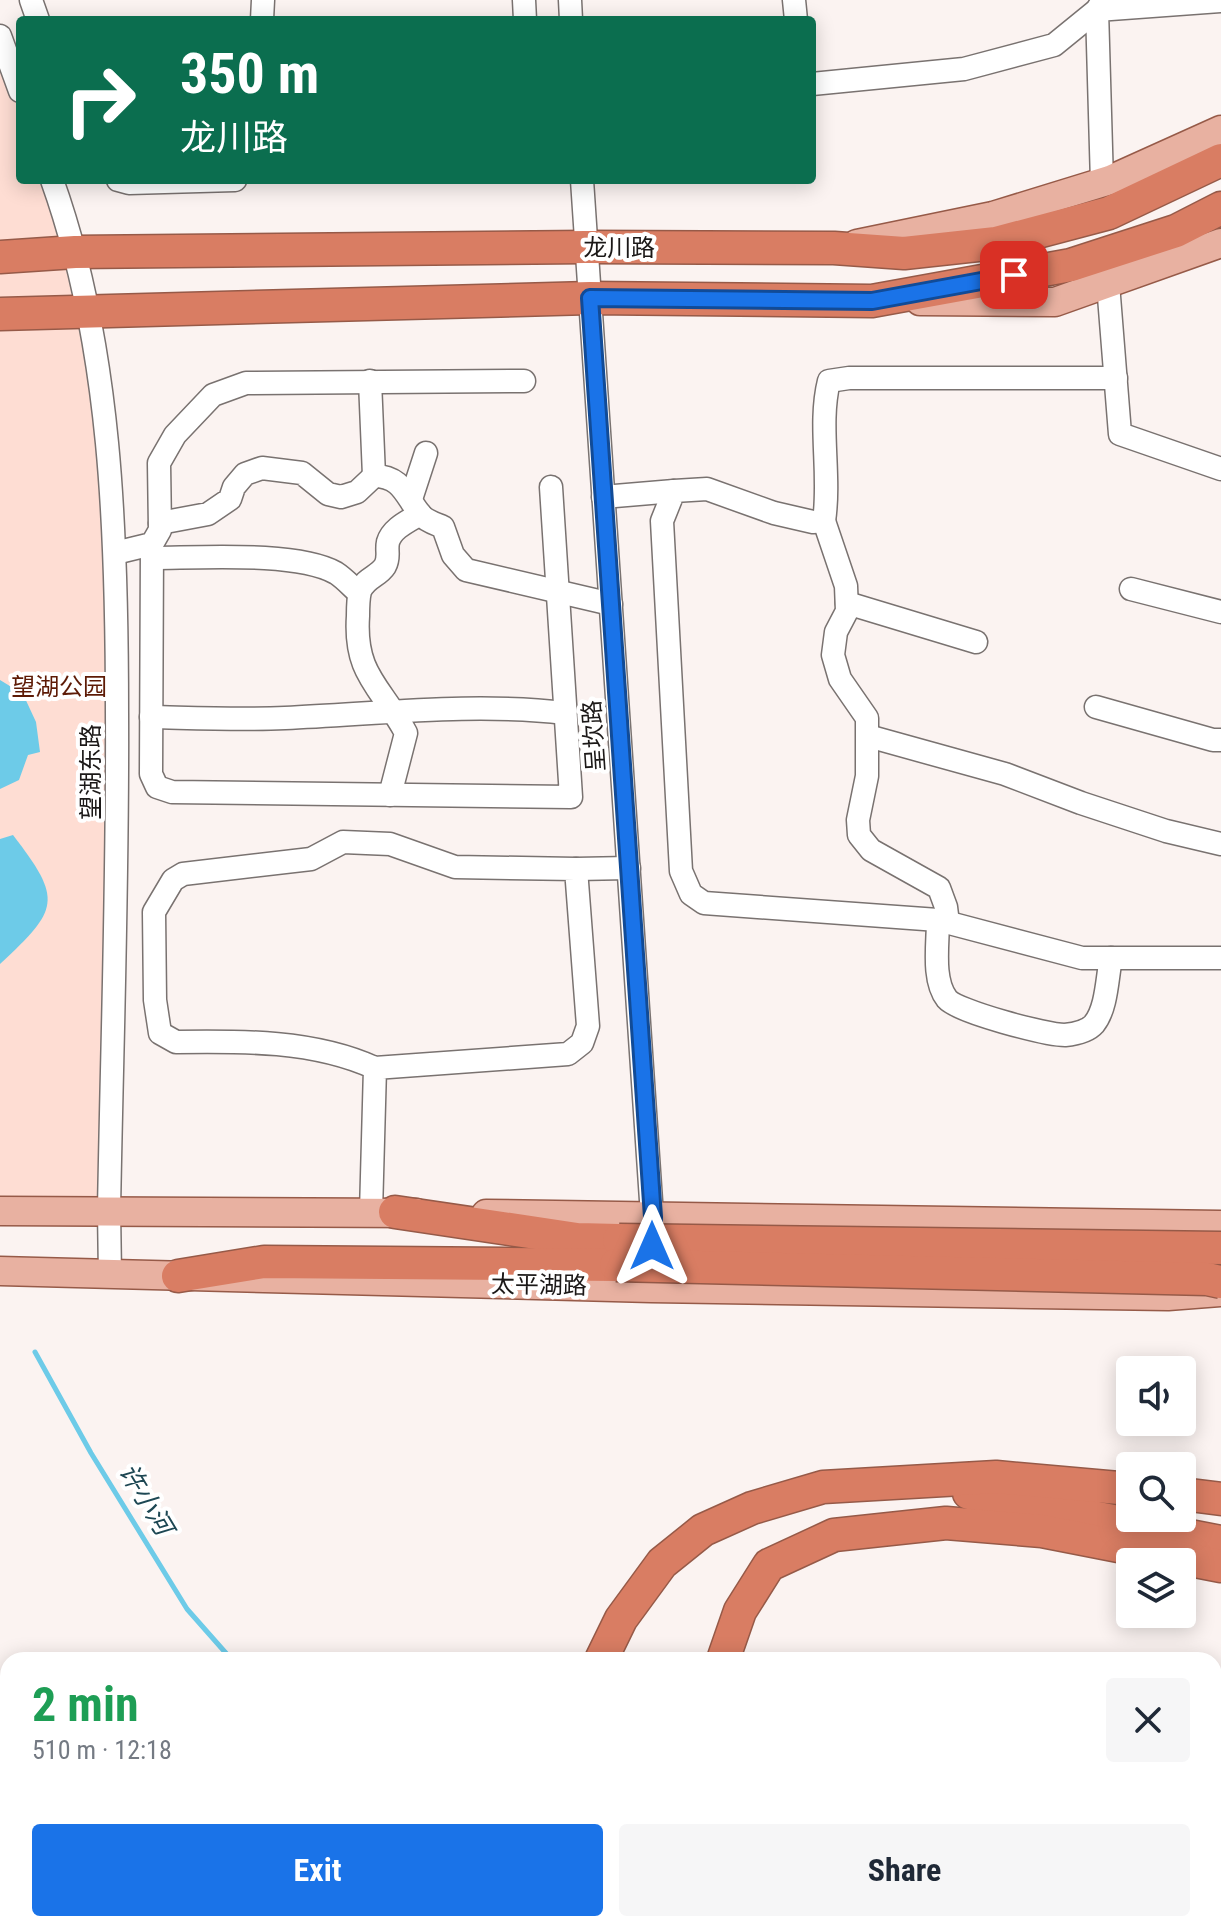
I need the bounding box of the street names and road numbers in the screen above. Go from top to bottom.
street label: 龙川路 [583,234,655,262]
street label: 呈坎路 [578,699,610,773]
street label: 望湖东路 [77,724,105,820]
street label: 太平湖路 [491,1270,587,1300]

